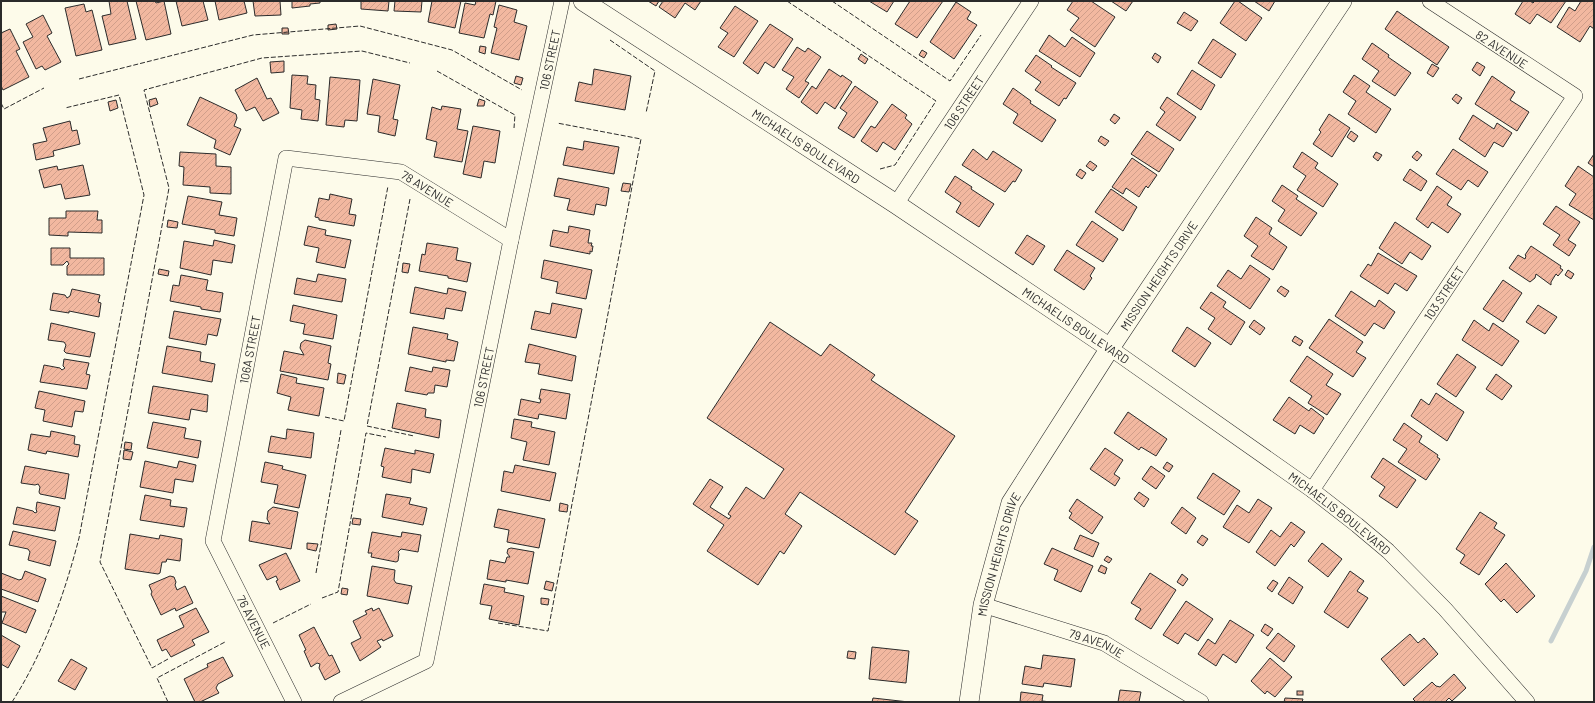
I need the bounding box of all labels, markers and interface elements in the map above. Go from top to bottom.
street label: 82 AVENUE [1473,27,1531,71]
street label: 106 STREET [536,28,563,92]
street label: 106 STREET [941,73,987,132]
street label: MICHAELIS BOULEVARD [750,106,863,186]
street label: 78 AVENUE [399,167,456,210]
street label: MISSION HEIGHTS DRIVE [1117,218,1200,333]
street label: 103 STREET [1421,263,1467,323]
street label: MICHAELIS BOULEVARD [1020,284,1132,366]
street label: 106A STREET [236,314,263,385]
street label: 106 STREET [470,345,496,409]
street label: MICHAELIS BOULEVARD [1286,469,1394,557]
street label: MISSION HEIGHTS DRIVE [974,490,1023,617]
street label: 76 AVENUE [235,593,273,651]
street label: 79 AVENUE [1068,626,1127,661]

